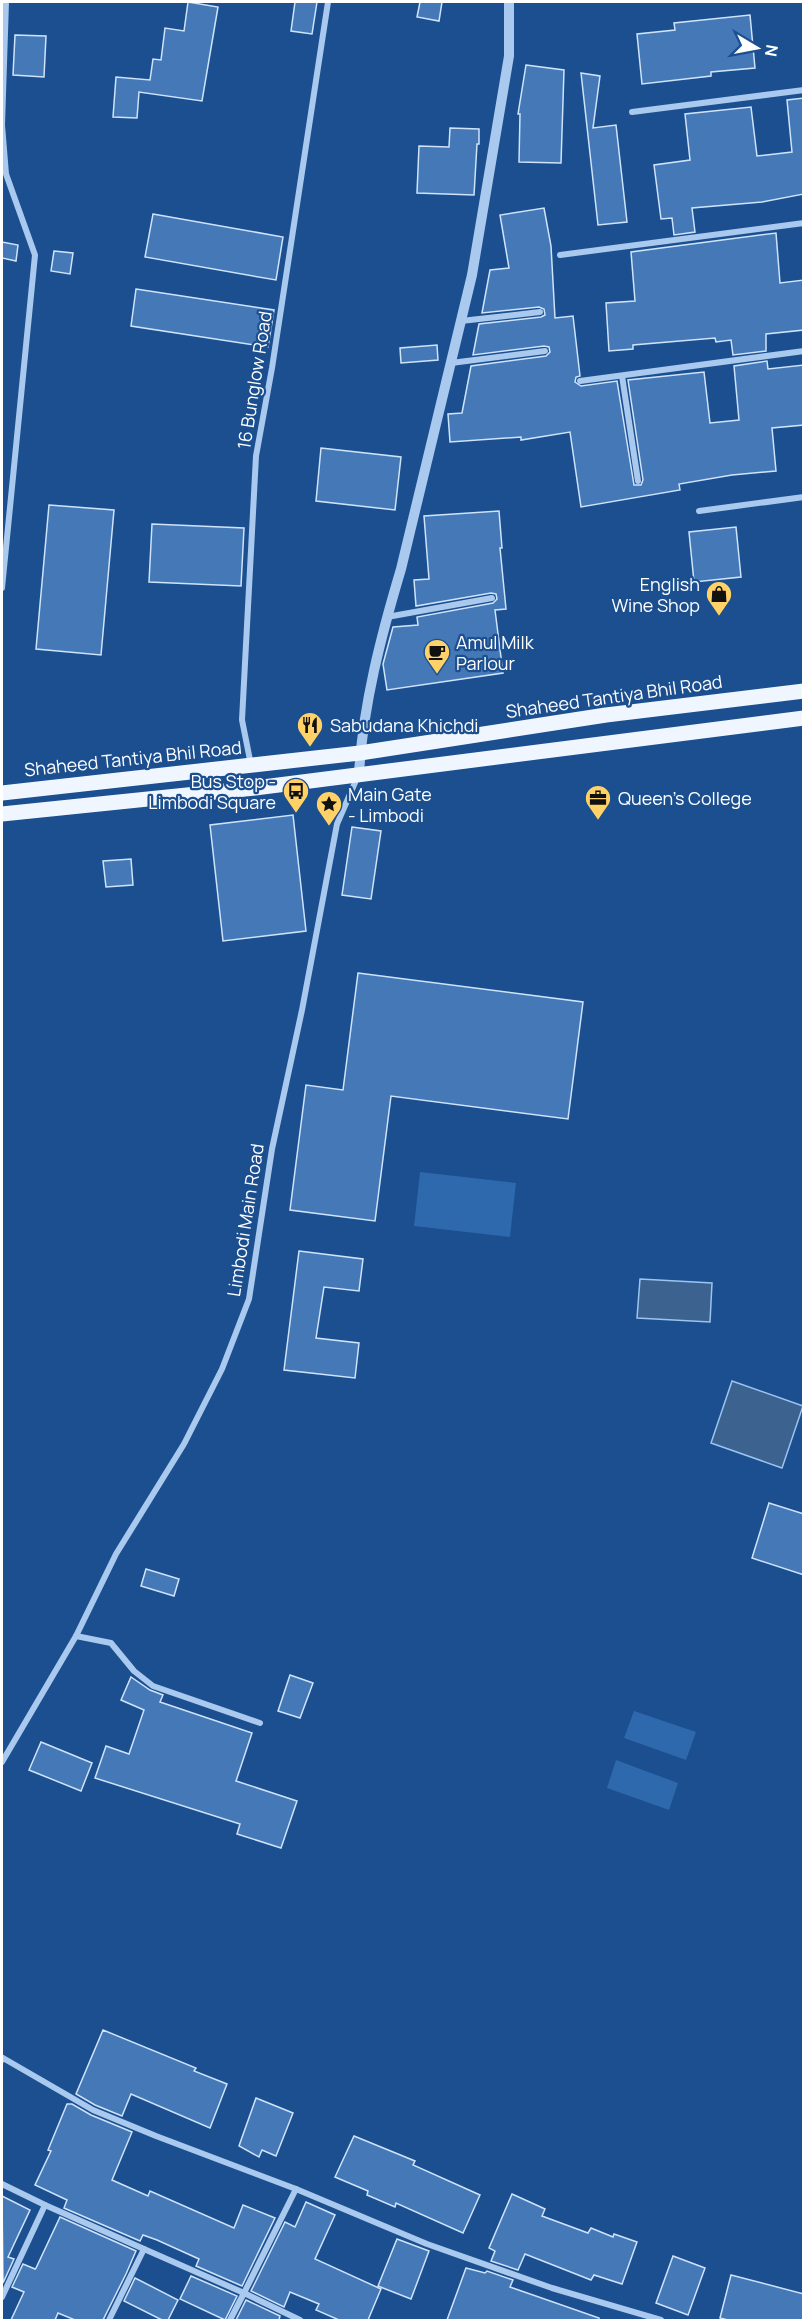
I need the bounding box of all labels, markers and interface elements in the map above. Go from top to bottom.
north arrow [727,18,787,78]
text: N [760,43,784,58]
street label: 16 Bunglow Road [231,309,277,451]
place label: English Wine Shop [611,572,700,617]
shop icon: English Wine Shop [704,579,734,617]
place label: Amul Milk Parlour [456,630,535,675]
cafe icon: Amul Milk Parlour [422,637,452,675]
street label: Shaheed Tantiya Bhil Road [504,669,724,723]
restaurant icon: Sabudana Khichdi [295,710,325,748]
place label: Sabudana Khichdi [330,713,479,737]
street label: Shaheed Tantiya Bhil Road [23,735,243,781]
place label: Bus Stop - Limbodi Square [148,769,276,814]
bus stop icon: Bus Stop - Limbodi Square [281,776,311,814]
place label: Main Gate - Limbodi [348,782,432,827]
office icon: Queen's College [583,783,613,821]
place label: Queen's College [618,786,752,810]
place icon: Main Gate - Limbodi [314,789,344,827]
street label: Limbodi Main Road [221,1142,269,1298]

